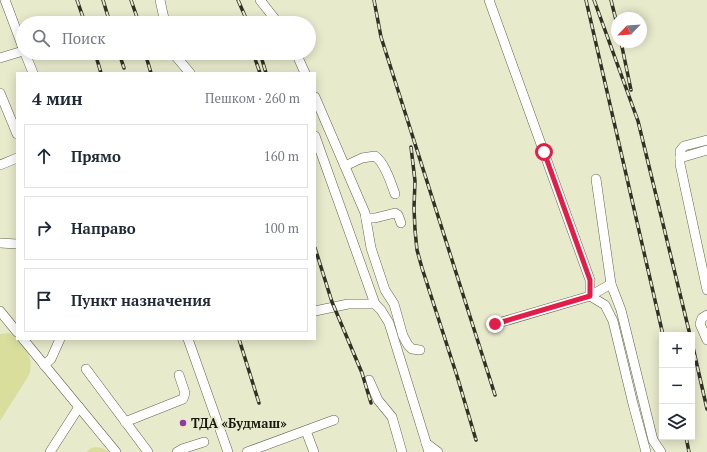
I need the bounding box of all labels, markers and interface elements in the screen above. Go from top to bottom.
north arrow [611,12,647,48]
search box [16,16,316,60]
icon: search [30,27,52,49]
text: Поиск [62,28,105,48]
text: 4 мин [32,87,82,110]
text: Пешком · 260 m [205,89,300,107]
route start [535,143,553,161]
icon: ahead [33,145,55,167]
text: Прямо [71,146,121,166]
text: 160 m [264,147,299,165]
icon: right [33,217,55,239]
text: Направо [71,218,136,238]
text: 100 m [264,219,299,237]
icon: arrive [33,289,55,311]
text: Пункт назначения [71,290,211,310]
route end [486,315,504,333]
map controls [659,332,695,440]
button: + [659,332,695,368]
button: − [659,368,695,404]
button: layers [659,404,695,440]
place label: ТДА «Будмаш» [191,414,287,432]
marker: ТДА «Будмаш» [178,418,188,428]

